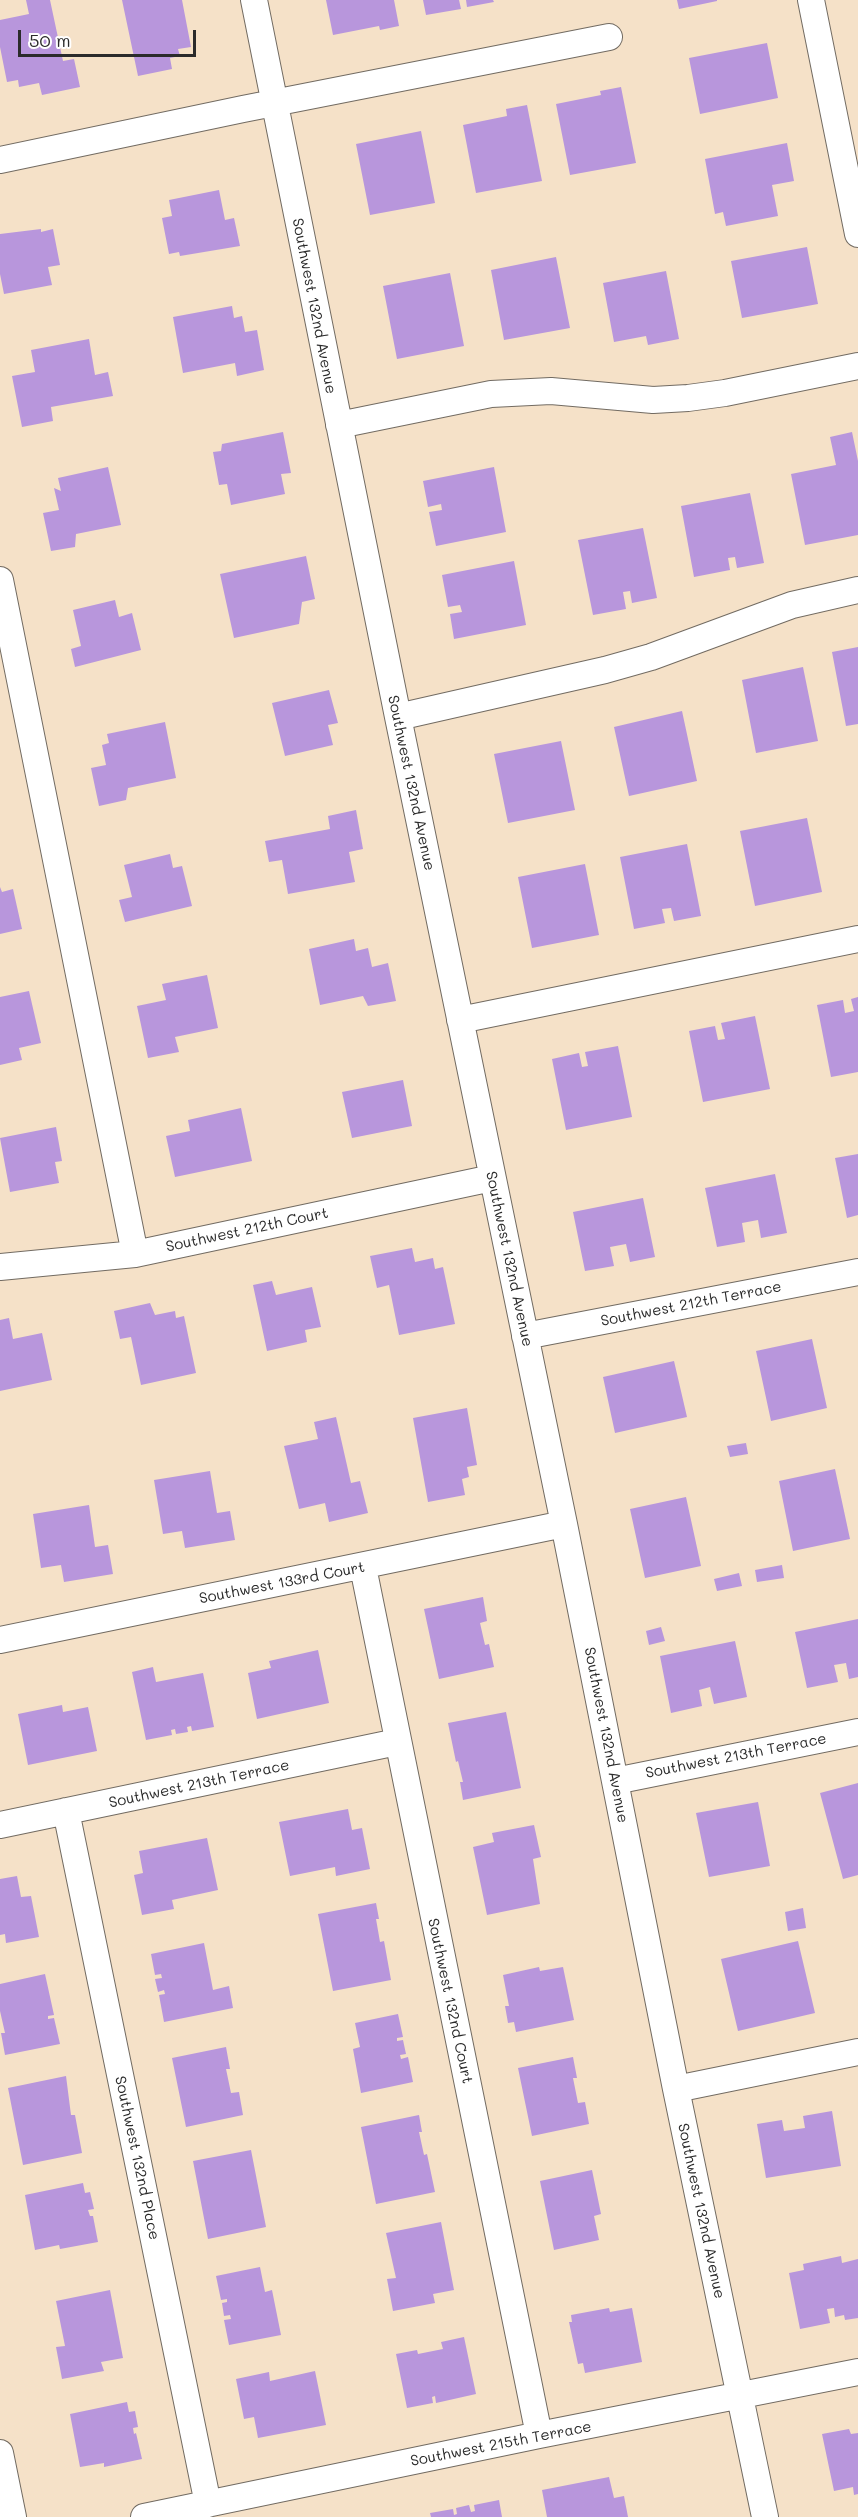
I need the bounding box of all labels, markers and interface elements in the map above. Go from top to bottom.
scale bar [21,18,200,56]
text: 50 m [29,28,71,52]
street label: Southwest 132nd Avenue [288,217,340,395]
street label: Southwest 132nd Avenue [384,694,438,872]
street label: Southwest 132nd Avenue [482,1170,536,1348]
street label: Southwest 212th Court [164,1204,330,1256]
street label: Southwest 212th Terrace [599,1278,783,1330]
street label: Southwest 133rd Court [198,1558,366,1608]
street label: Southwest 132nd Avenue [580,1646,632,1824]
street label: Southwest 213th Terrace [644,1730,828,1782]
street label: Southwest 213th Terrace [107,1756,291,1812]
street label: Southwest 132nd Court [424,1917,476,2085]
street label: Southwest 132nd Place [111,2074,163,2242]
street label: Southwest 132nd Avenue [674,2122,728,2300]
street label: Southwest 215th Terrace [409,2418,593,2470]

